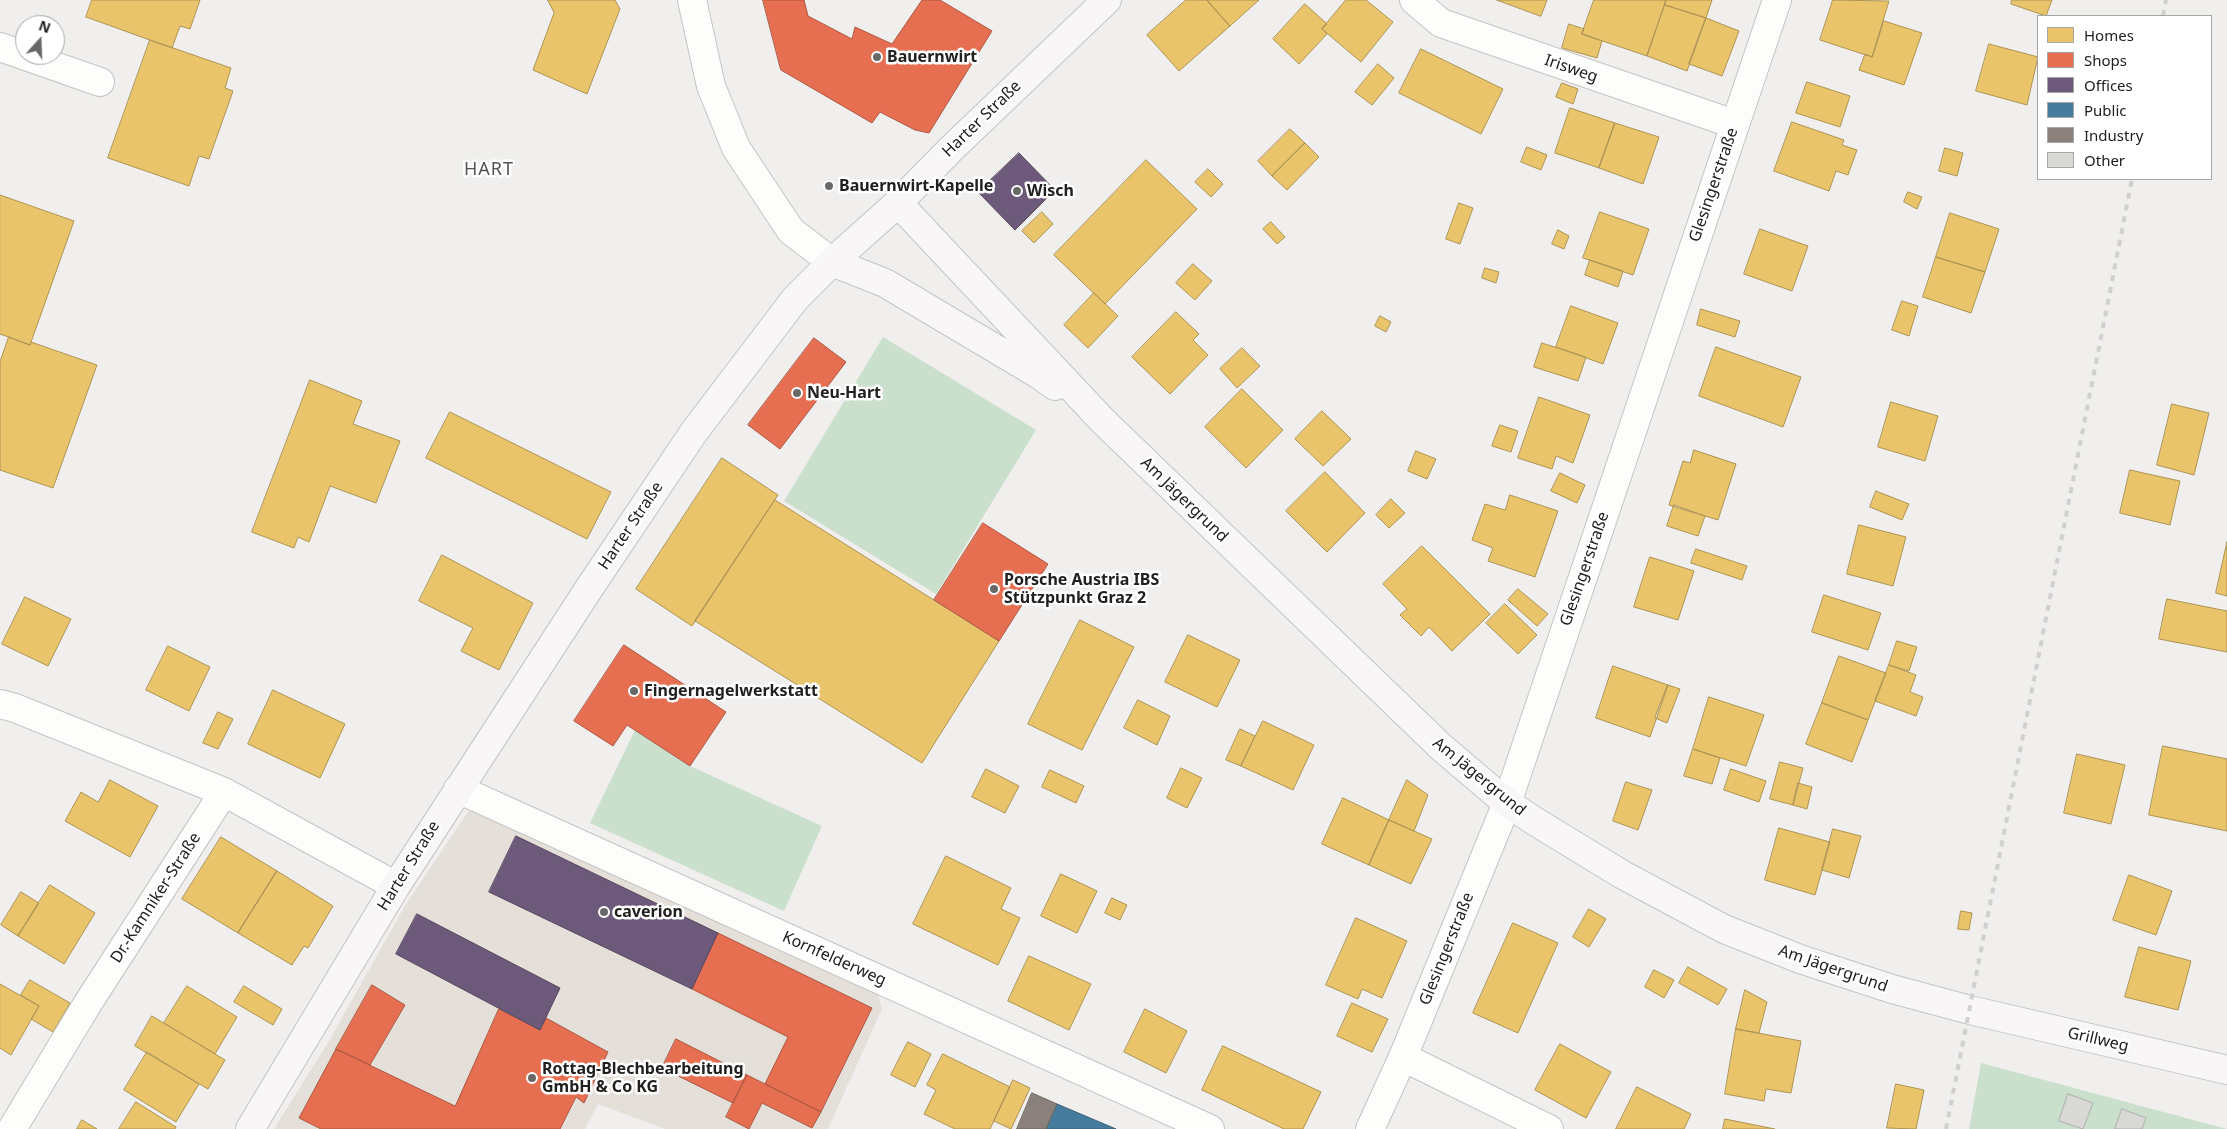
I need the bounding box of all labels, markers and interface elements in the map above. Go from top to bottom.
north arrow [15,15,65,65]
text: N [36,15,54,37]
legend [2037,15,2212,180]
text: Homes [2084,25,2134,45]
place label: Bauernwirt [887,47,977,67]
text: Shops [2084,50,2127,70]
marker: Bauernwirt [871,51,883,63]
street label: Irisweg [1542,51,1600,87]
text: Offices [2084,75,2133,95]
street label: Harter Straße [939,77,1025,161]
text: Public [2084,100,2127,120]
street label: Glesingerstraße [1685,125,1743,245]
text: Industry [2084,125,2143,145]
text: Other [2084,150,2125,170]
district label: HART [463,159,515,181]
place label: Bauernwirt-Kapelle [839,176,993,196]
marker: Bauernwirt-Kapelle [823,180,835,192]
place label: Wisch [1027,181,1074,201]
marker: Wisch [1011,185,1023,197]
place label: Neu-Hart [807,383,881,403]
marker: Neu-Hart [791,387,803,399]
street label: Am Jägergrund [1136,453,1232,547]
street label: Harter Straße [595,478,667,574]
street label: Glesingerstraße [1556,509,1614,629]
place label: Porsche Austria IBS Stützpunkt Graz 2 [1004,570,1159,608]
marker: Porsche Austria IBS Stützpunkt Graz 2 [988,583,1000,595]
place label: Fingernagelwerkstatt [644,681,818,701]
marker: Fingernagelwerkstatt [628,685,640,697]
street label: Am Jägergrund [1429,734,1529,820]
street label: Harter Straße [374,818,444,914]
street label: Dr.-Kamniker-Straße [107,829,205,967]
street label: Glesingerstraße [1416,890,1478,1008]
place label: caverion [614,902,683,922]
marker: caverion [598,906,610,918]
street label: Kornfelderweg [779,928,889,990]
street label: Am Jägergrund [1776,941,1890,997]
street label: Grillweg [2066,1024,2130,1056]
place label: Rottag-Blechbearbeitung GmbH & Co KG [542,1059,744,1097]
marker: Rottag-Blechbearbeitung GmbH & Co KG [526,1072,538,1084]

